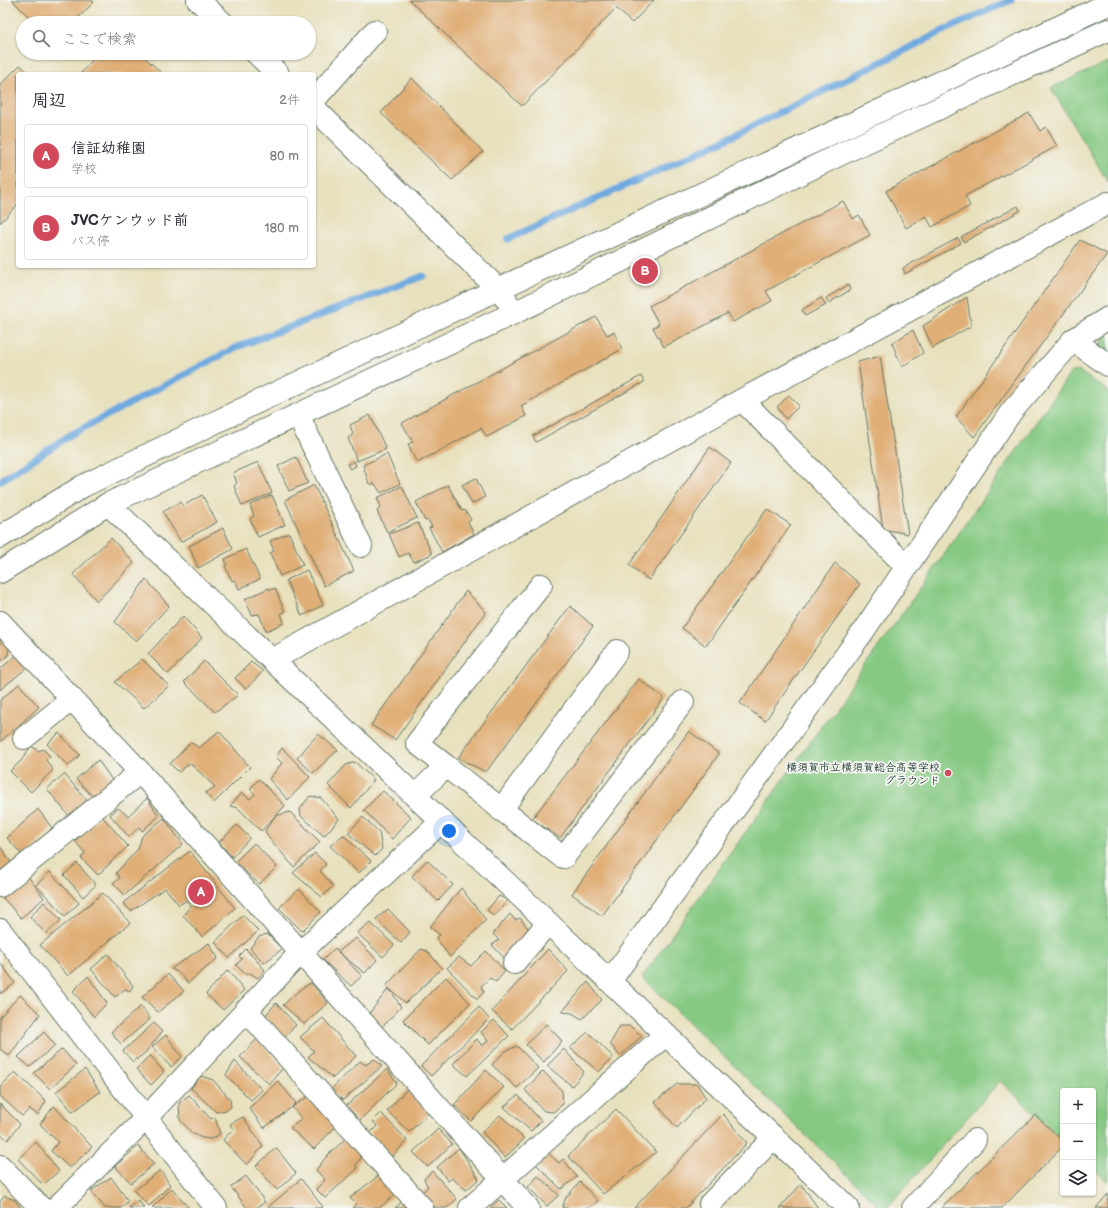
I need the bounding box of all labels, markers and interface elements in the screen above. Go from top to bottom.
search box [16,16,316,60]
icon: search [30,27,52,49]
text: ここで検索 [62,30,137,49]
text: 周辺 [32,91,66,111]
text: 2件 [279,92,300,108]
text: 信証幼稚園 [71,139,146,158]
text: A [42,148,50,164]
text: 80 m [270,148,299,164]
text: 学校 [71,161,97,177]
text: JVCケンウッド前 [71,211,189,230]
text: B [41,220,51,236]
text: 180 m [264,220,299,236]
text: バス停 [71,233,110,249]
pin: B [632,256,658,286]
place label: 横須賀市立横須賀総合高等学校 グラウンド [786,761,940,787]
marker: 横須賀市立横須賀総合高等学校 グラウンド [943,768,953,778]
your location [439,821,459,841]
pin: A [188,877,214,907]
map controls [1060,1088,1096,1196]
button: + [1060,1088,1096,1124]
button: − [1060,1124,1096,1160]
button: layers [1060,1160,1096,1196]

